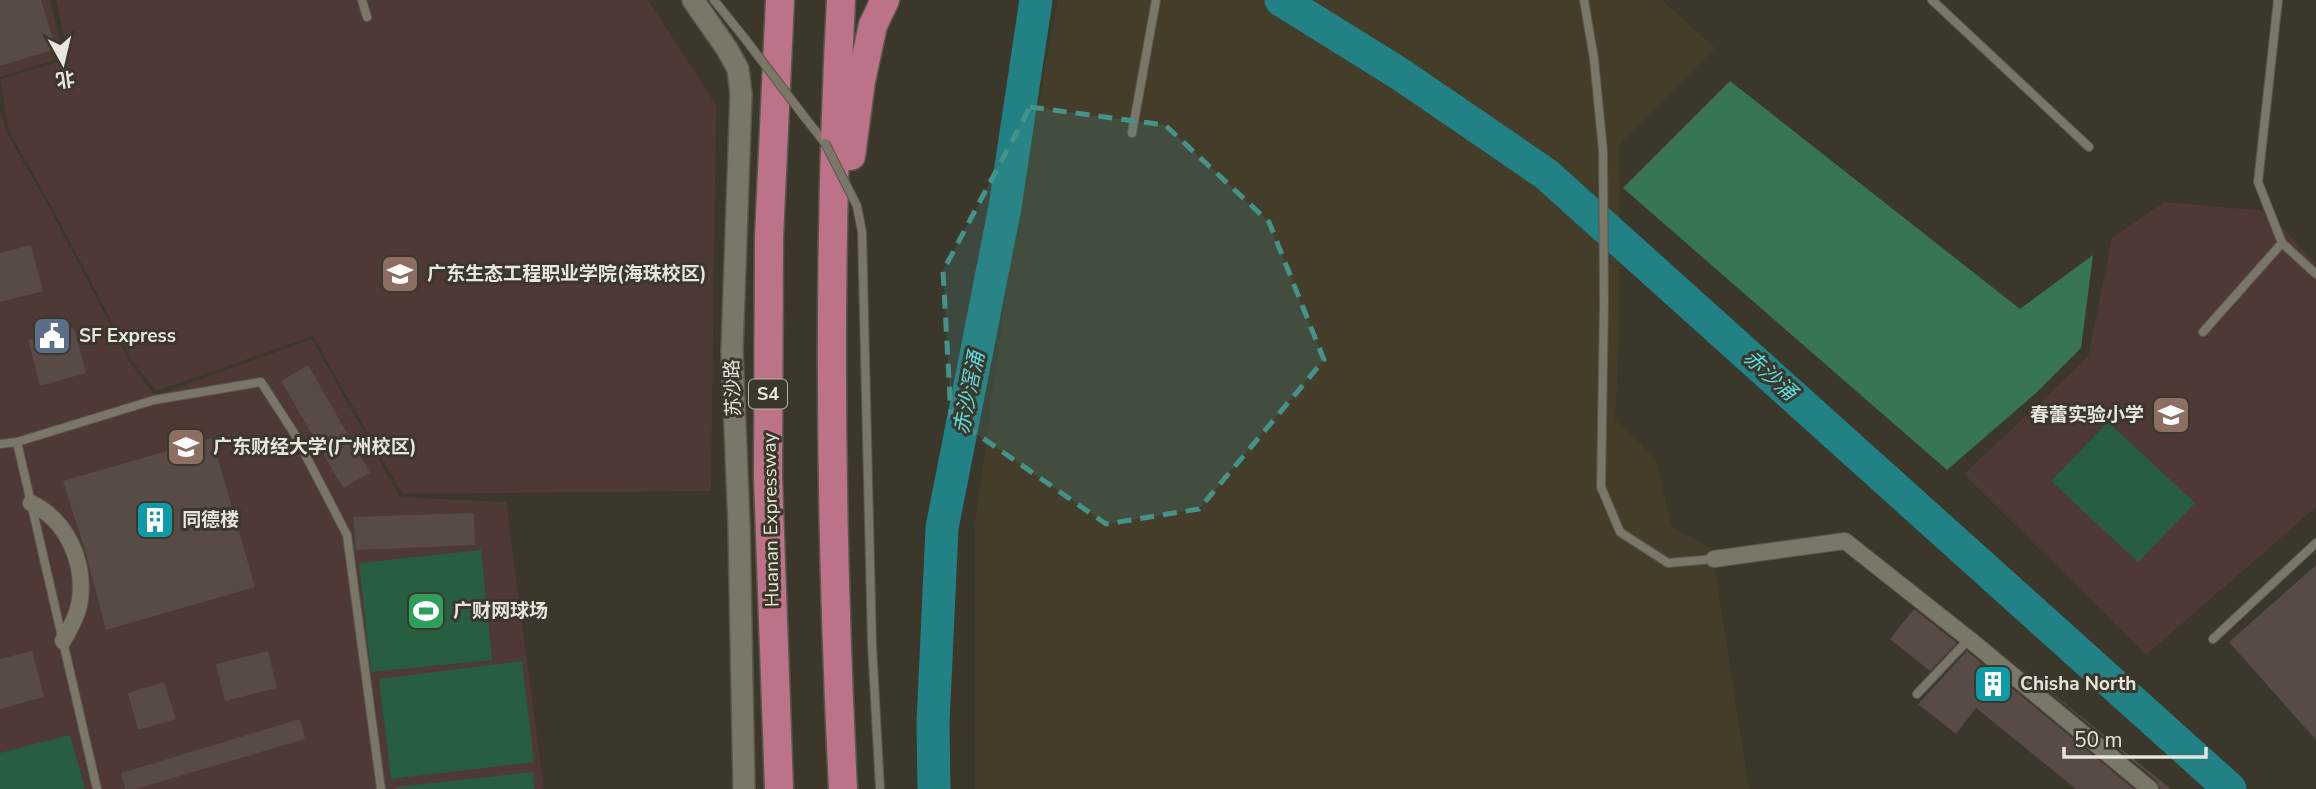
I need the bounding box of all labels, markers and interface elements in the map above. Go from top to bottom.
north arrow [28,28,98,98]
text: 北 [54,65,76,93]
school or university icon: 广东生态工程职业学院(海珠校区) [379,253,421,295]
place label: 广东生态工程职业学院(海珠校区) [427,261,707,287]
public building icon: SF Express [31,315,73,357]
place label: SF Express [79,323,176,349]
water label: 赤沙涌 [1737,344,1804,408]
water label: 赤沙滘涌 [947,347,991,437]
street label: 苏沙路 [719,359,747,417]
road number: S4 [749,380,787,408]
school or university icon: 春蕾实验小学 [2150,394,2192,436]
place label: 春蕾实验小学 [2030,402,2144,428]
school or university icon: 广东财经大学(广州校区) [165,426,207,468]
street label: Huanan Expressway [756,432,786,607]
place label: 广东财经大学(广州校区) [213,434,417,460]
building icon: 同德楼 [134,499,176,541]
place label: 同德楼 [182,507,239,533]
sports icon: 广财网球场 [405,590,447,632]
place label: 广财网球场 [453,598,548,624]
building icon: Chisha North [1972,663,2014,705]
place label: Chisha North [2020,671,2136,697]
scale bar [2064,716,2206,760]
text: 50 m [2074,726,2123,754]

